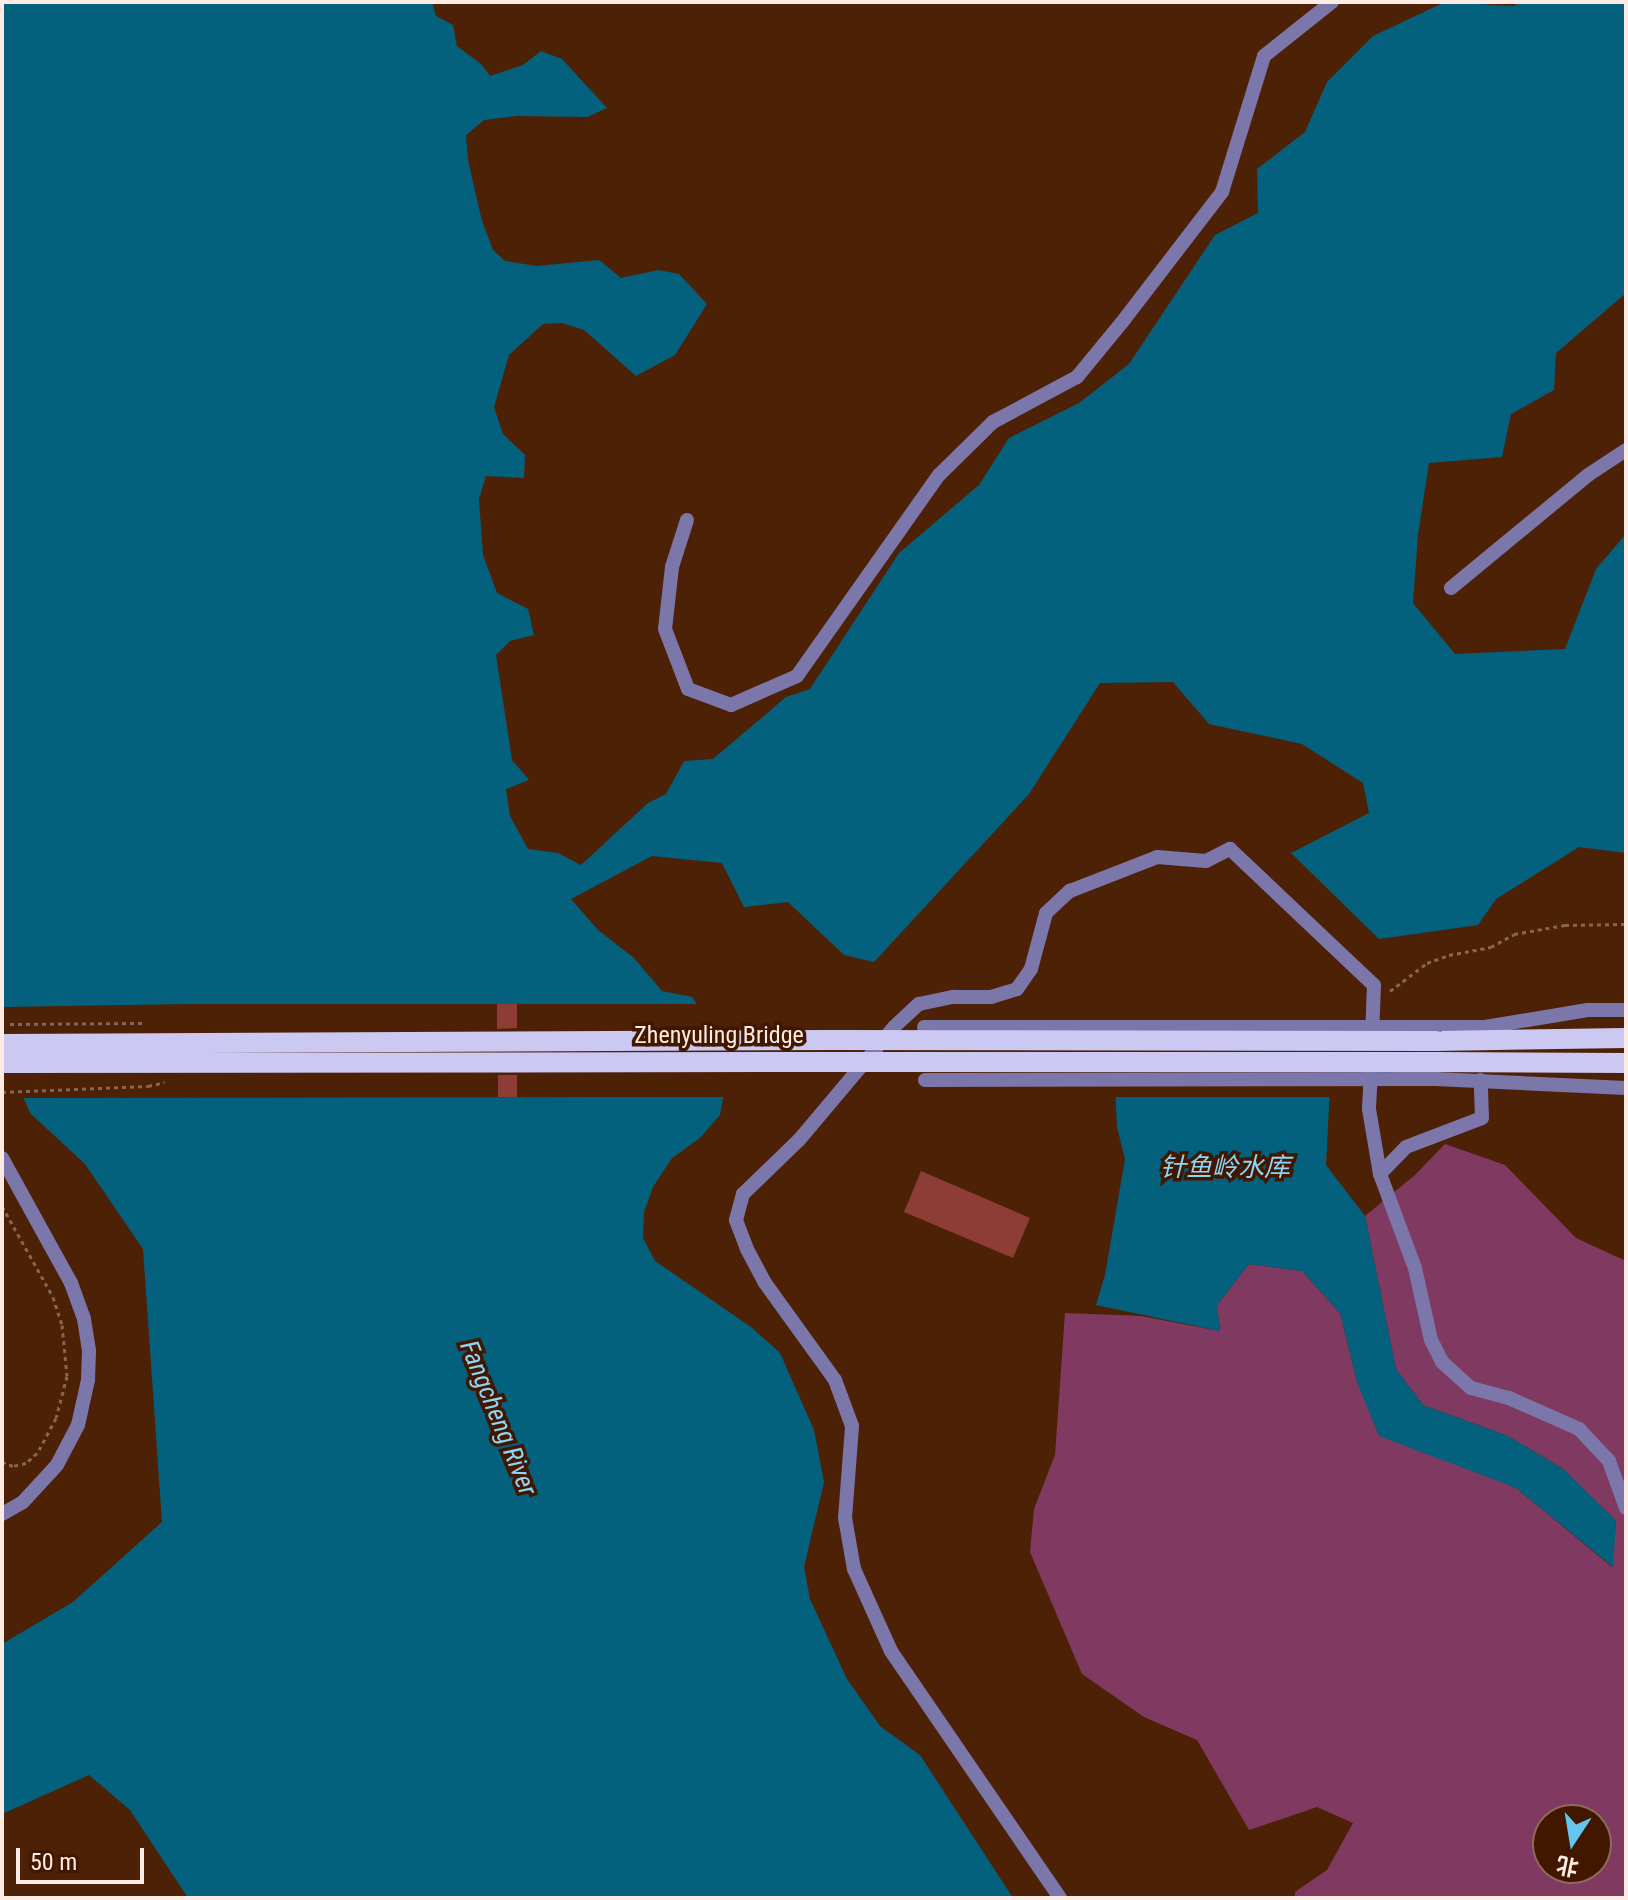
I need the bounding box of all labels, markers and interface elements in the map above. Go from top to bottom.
street label: Zhenyuling Bridge [634,1022,804,1050]
water label: 针鱼岭水库 [1160,1152,1290,1184]
water label: Fangcheng River [453,1336,543,1500]
north arrow [1532,1804,1612,1884]
scale bar [20,1832,148,1882]
text: 50 m [30,1848,77,1876]
text: 北 [1554,1851,1581,1881]

